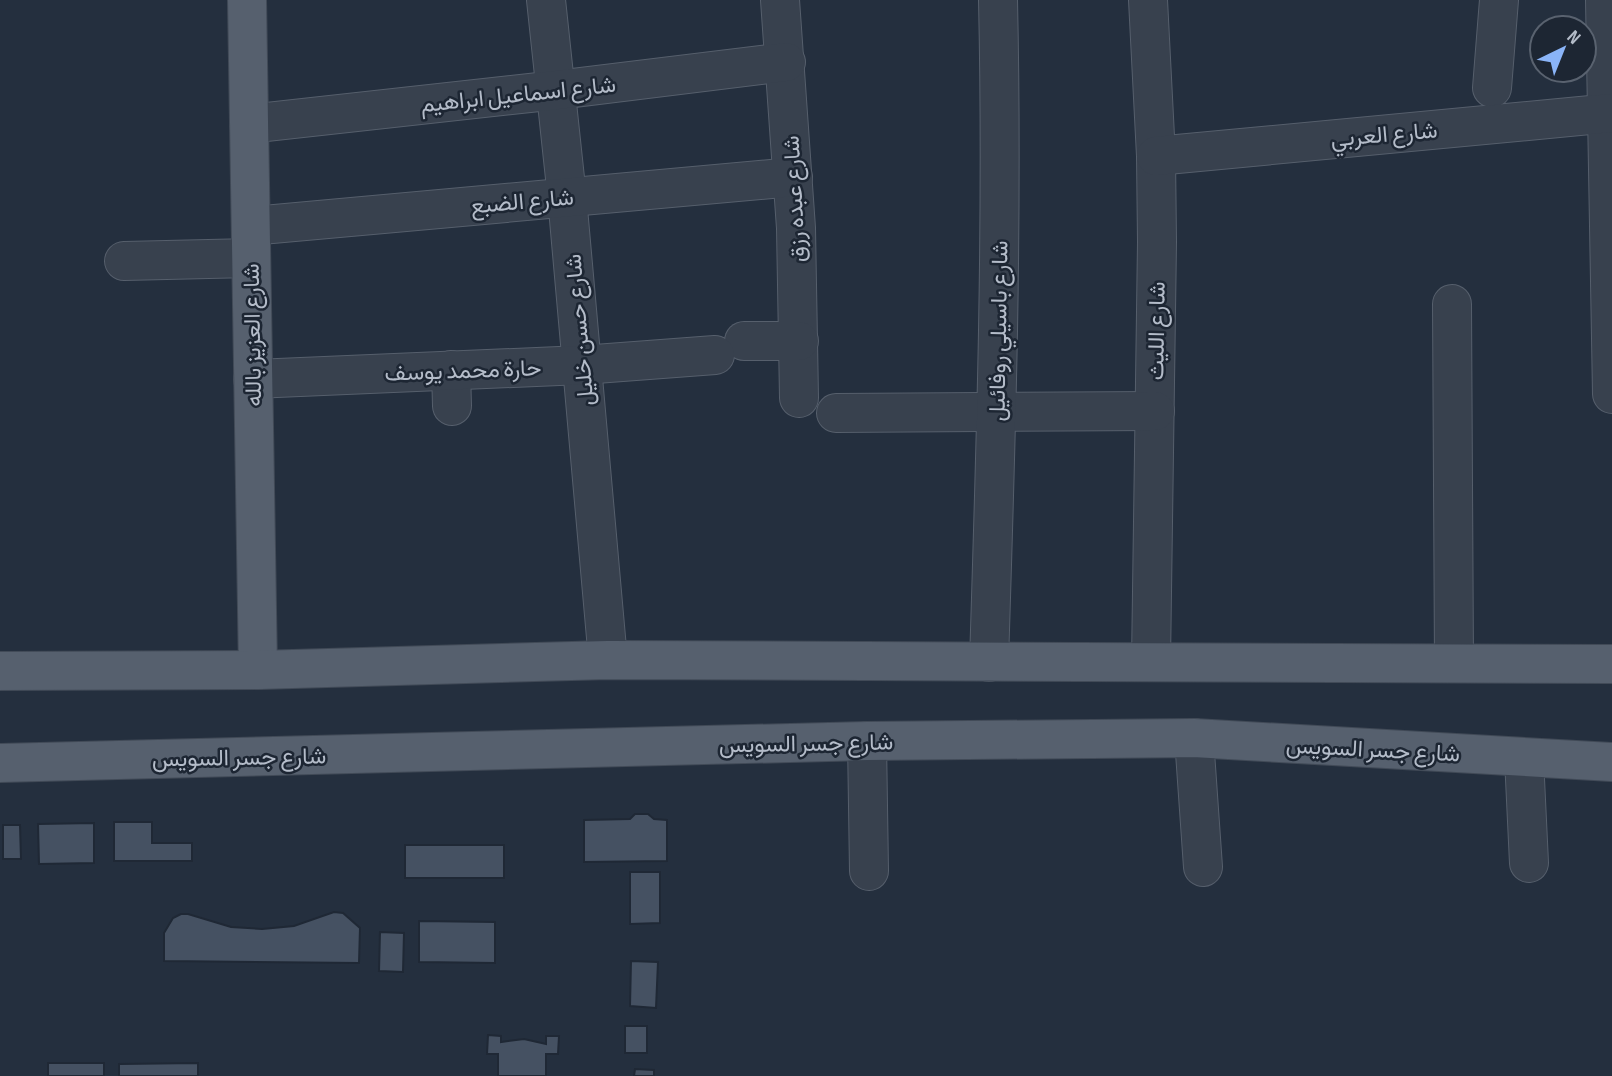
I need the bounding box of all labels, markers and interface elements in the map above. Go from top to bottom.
north arrow [1528,14,1598,84]
text: N [1562,26,1585,50]
street label: شارع اسماعيل ابراهيم [419,71,617,120]
street label: شارع العربي [1329,116,1439,158]
street label: شارع عبده رزق [778,135,813,263]
street label: شارع الضبع [469,184,575,221]
street label: شارع باسيلي روفائيل [983,240,1019,422]
street label: شارع حسن خليل [559,253,602,407]
street label: شارع العزيز بالله [238,263,269,407]
street label: شارع الليث [1142,281,1173,381]
street label: حارة محمد يوسف [384,354,542,388]
street label: شارع جسر السويس [719,728,894,761]
street label: شارع جسر السويس [1285,731,1461,770]
street label: شارع جسر السويس [152,742,327,775]

